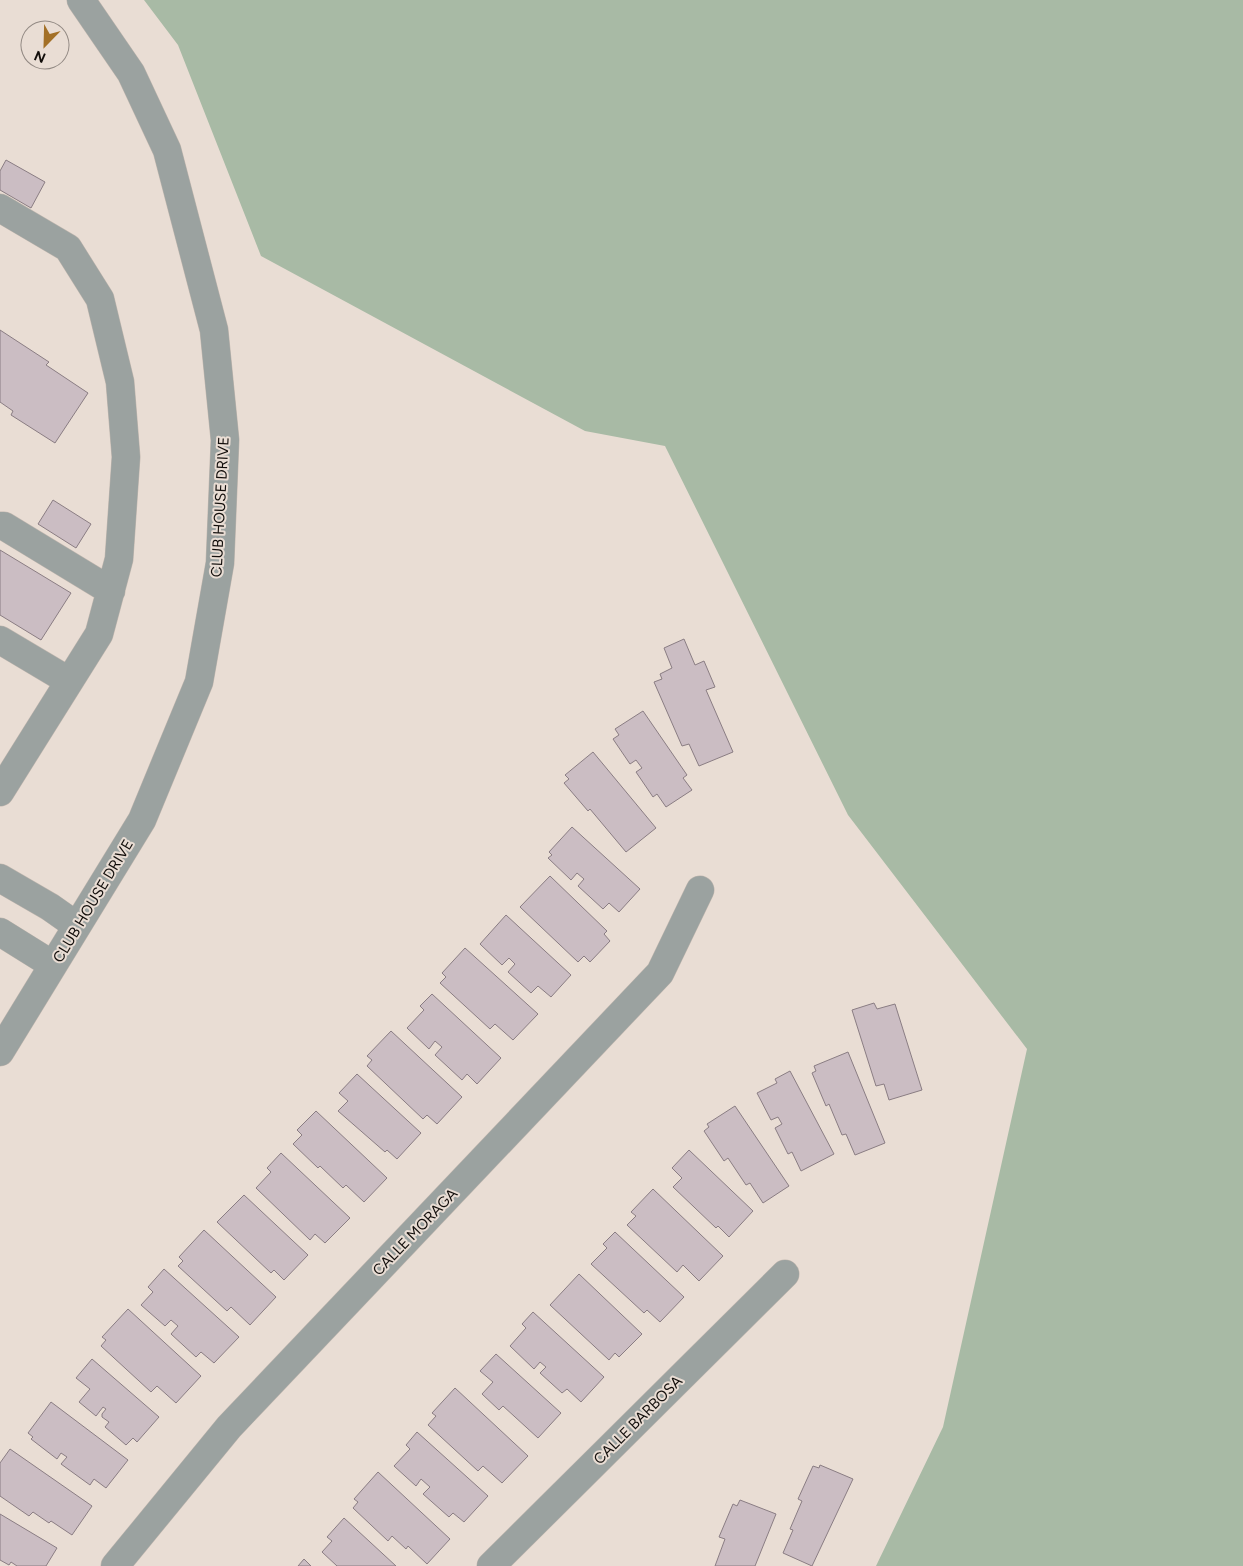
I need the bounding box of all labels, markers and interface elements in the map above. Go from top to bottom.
north arrow [20,20,70,70]
text: N [32,47,48,66]
street label: CLUB HOUSE DRIVE [207,436,233,578]
street label: CLUB HOUSE DRIVE [49,836,137,966]
street label: CALLE MORAGA [369,1185,461,1279]
street label: CALLE BARBOSA [590,1372,686,1468]

